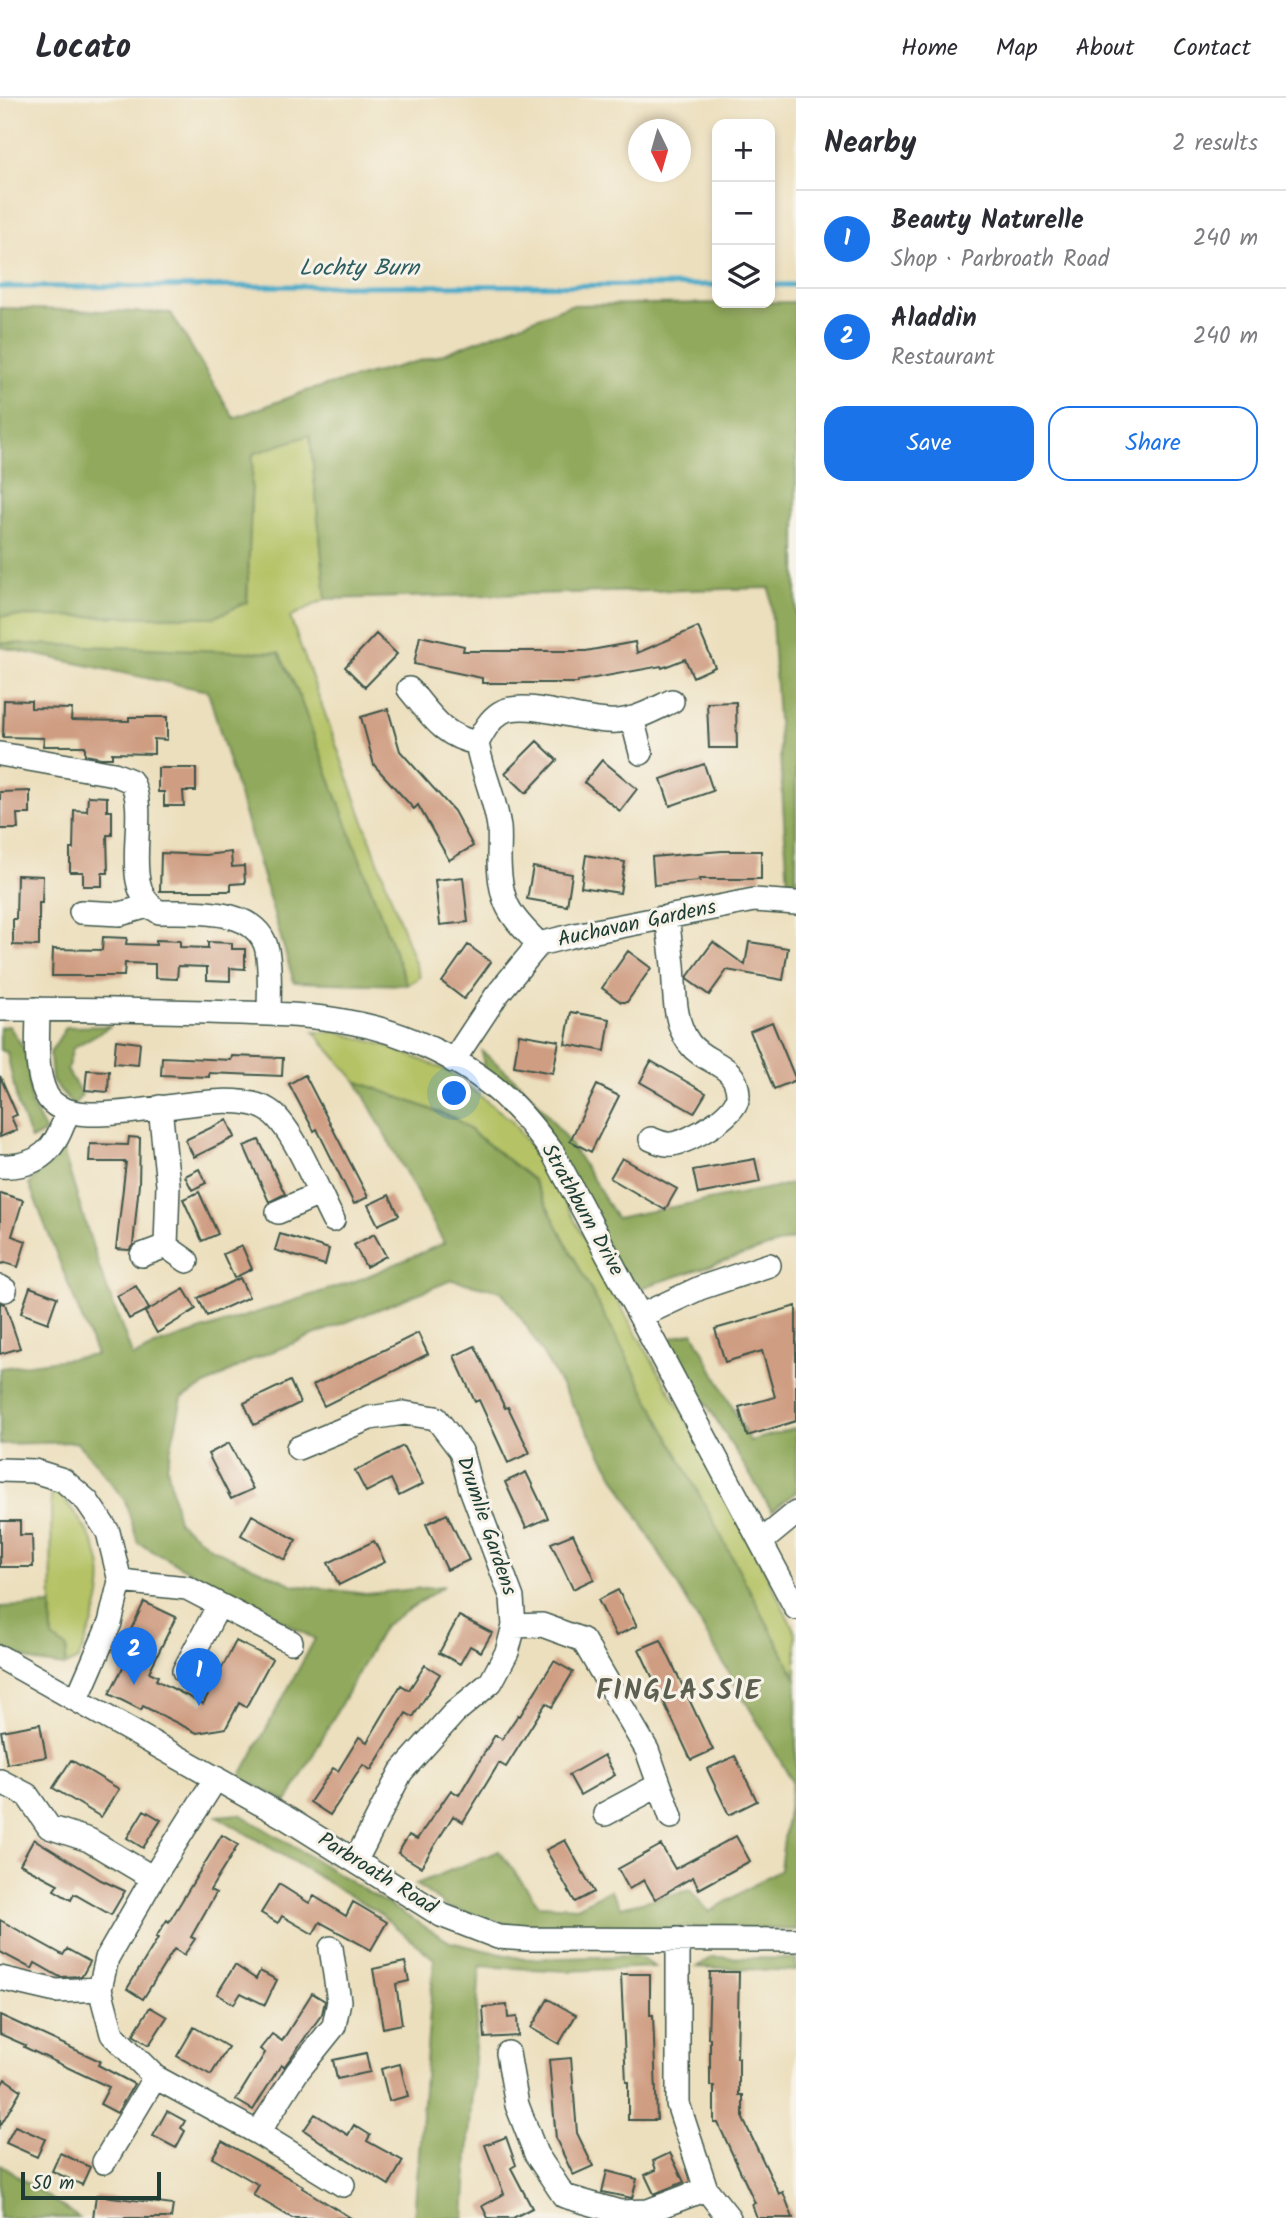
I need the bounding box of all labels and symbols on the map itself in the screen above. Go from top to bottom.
north arrow [628,119,691,182]
water label: Lochty Burn [299,251,421,287]
street label: Auchavan Gardens [555,891,719,957]
your location [437,1076,471,1110]
street label: Strathburn Drive [532,1138,632,1283]
street label: Drumlie Gardens [447,1452,525,1600]
pin: 2 [111,1627,157,1685]
pin: 1 [176,1648,222,1706]
district label: FINGLASSIE [596,1669,762,1714]
street label: Parbroath Road [311,1824,444,1924]
scale bar [21,2169,161,2201]

